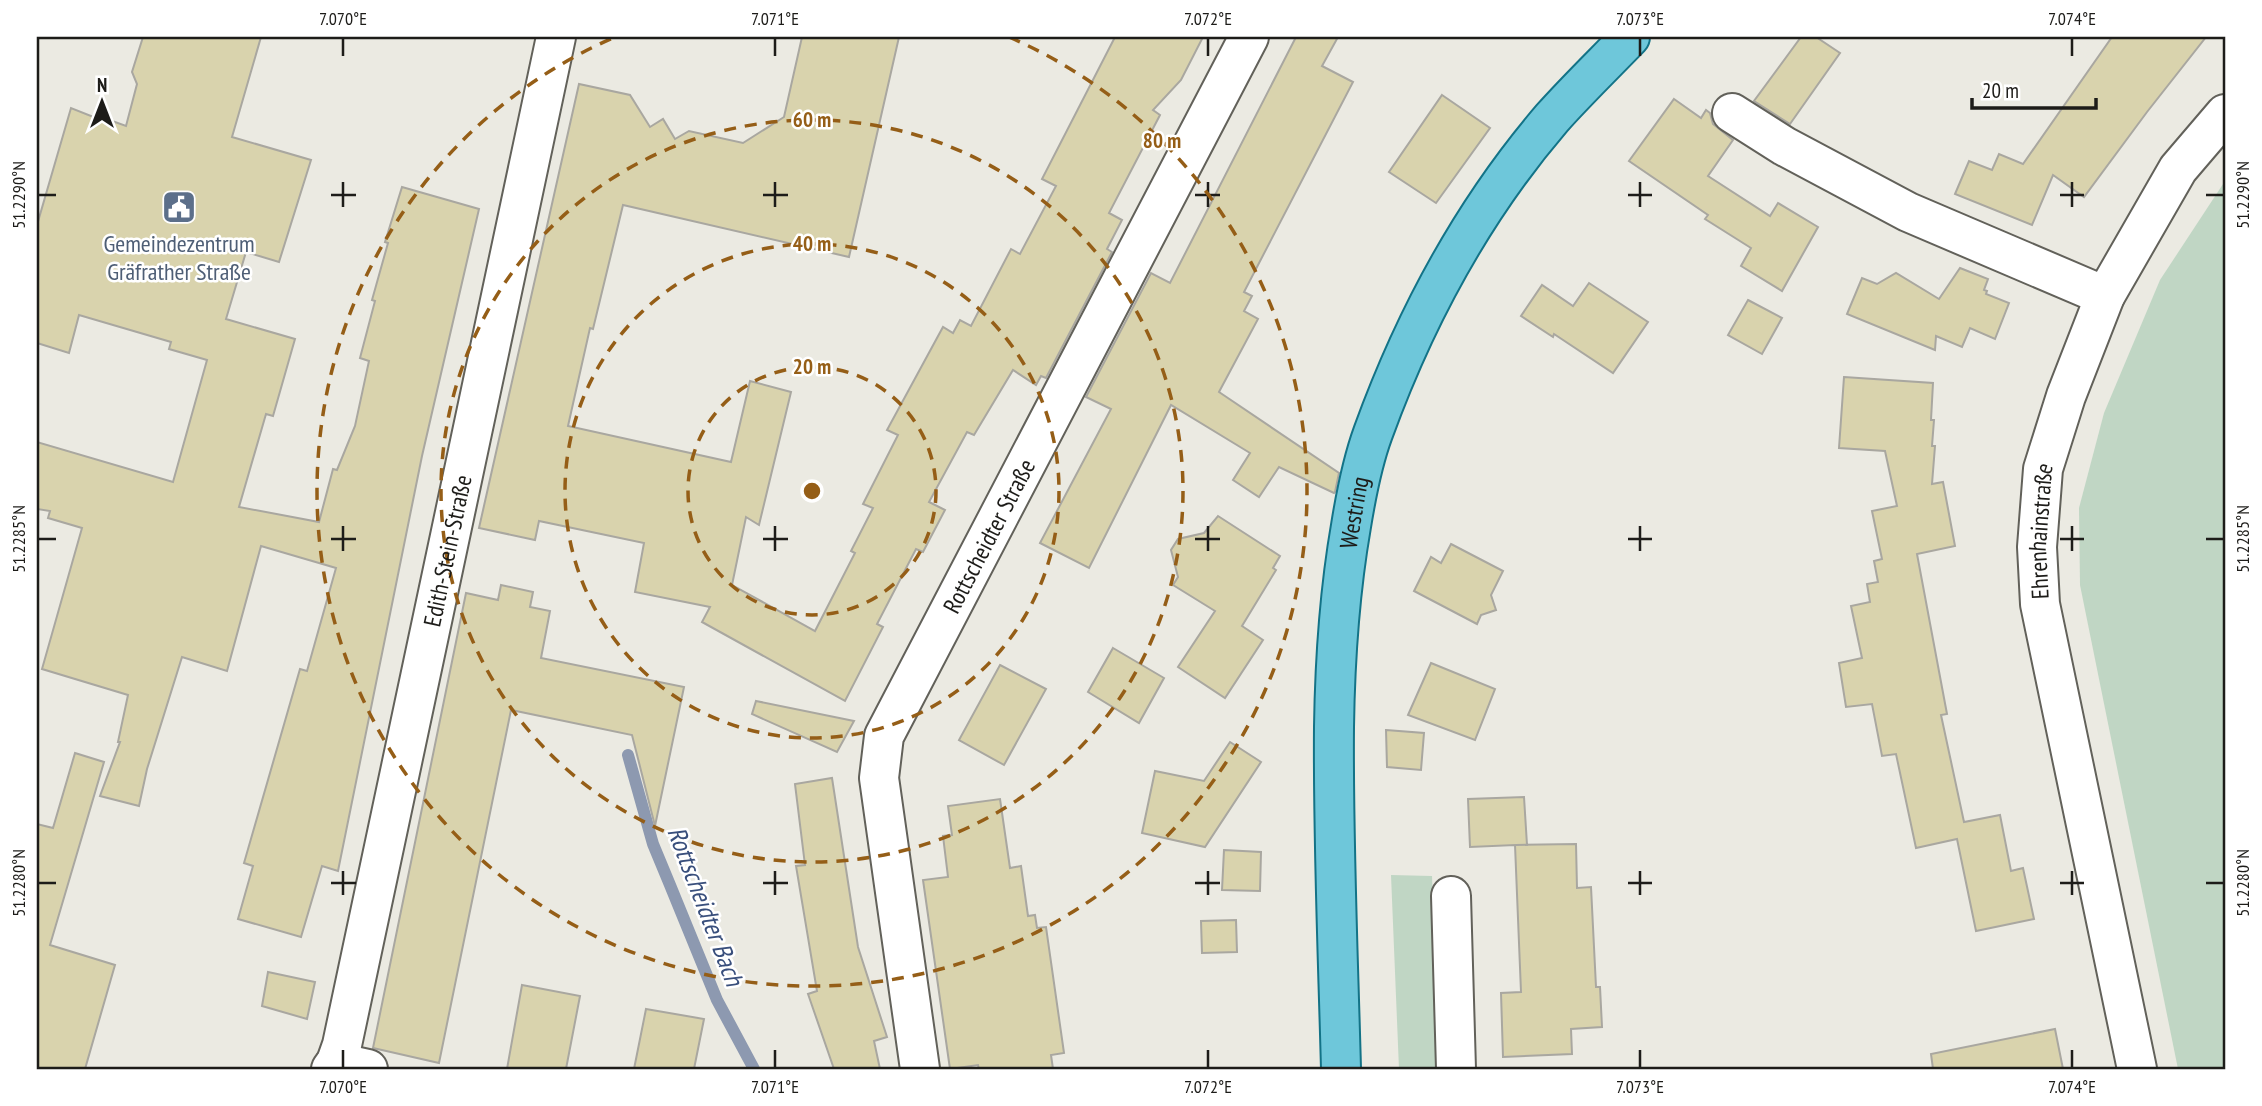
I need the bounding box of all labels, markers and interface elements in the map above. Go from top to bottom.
text: 7.070°E [319,7,367,30]
text: 7.071°E [751,7,799,30]
text: 7.072°E [1184,7,1232,30]
text: 7.073°E [1616,7,1664,30]
text: 7.074°E [2048,7,2096,30]
north arrow [66,66,136,136]
scale bar [1972,66,2096,110]
text: N [97,73,107,97]
text: 20 m [1982,77,2019,104]
text: 60 m [793,106,831,133]
text: 80 m [1143,127,1181,154]
text: 51.2290°N [7,161,30,229]
text: 51.2290°N [2231,161,2254,229]
public building icon: Gemeindezentrum Gräfrather Straße [160,188,198,226]
place label: Gemeindezentrum Gräfrather Straße [103,228,255,287]
text: 40 m [793,230,831,257]
text: 20 m [793,353,831,380]
street label: Rottscheidter Straße [936,453,1042,618]
street label: Ehrenhainstraße [2021,459,2060,600]
street label: Edith-Stein-Straße [416,472,478,629]
street label: Westring [1332,473,1375,551]
centre of rings [800,479,824,503]
text: 51.2285°N [7,505,30,573]
text: 51.2285°N [2231,505,2254,573]
water label: Rottscheidter Bach [661,822,752,992]
text: 51.2280°N [7,849,30,917]
text: 51.2280°N [2231,849,2254,917]
text: 7.070°E [319,1075,367,1098]
text: 7.071°E [751,1075,799,1098]
text: 7.072°E [1184,1075,1232,1098]
text: 7.073°E [1616,1075,1664,1098]
text: 7.074°E [2048,1075,2096,1098]

